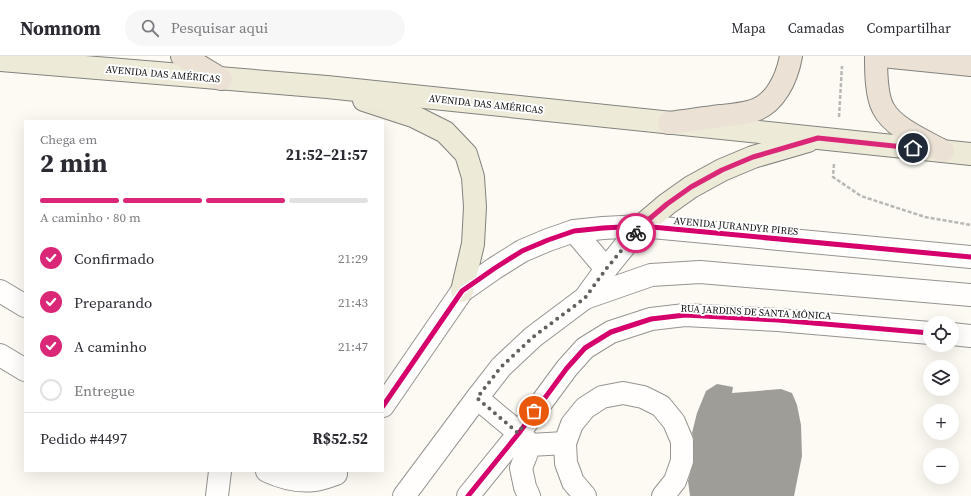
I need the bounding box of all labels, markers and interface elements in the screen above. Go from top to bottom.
search box [125,10,405,46]
text: Nomnom [20,15,101,41]
icon: search [139,17,161,39]
text: Pesquisar aqui [171,17,268,38]
text: Mapa [731,18,766,38]
text: Camadas [788,18,844,38]
text: Compartilhar [866,18,951,38]
street label: AVENIDA DAS AMÉRICAS [105,63,221,85]
street label: AVENIDA DAS AMÉRICAS [428,92,544,116]
text: Chega em [40,131,97,148]
pin [896,131,930,165]
icon: home [902,137,924,159]
text: 21:52–21:57 [286,144,368,165]
text: 2 min [40,145,107,181]
text: A caminho · 80 m [40,209,141,226]
courier [616,213,656,253]
street label: AVENIDA JURANDYR PIRES [673,214,799,238]
icon: bike [625,222,647,244]
icon: check [40,247,62,269]
text: Confirmado [74,248,154,269]
text: 21:29 [338,250,368,267]
icon: check [40,291,62,313]
text: Preparando [74,292,152,313]
text: 21:43 [338,294,368,311]
street label: RUA JARDINS DE SANTA MÔNICA [680,302,832,322]
map controls [923,316,959,484]
button: locate [923,316,959,352]
icon: check [40,335,62,357]
text: A caminho [74,336,147,357]
text: 21:47 [338,338,368,355]
button: layers [923,360,959,396]
text: Entregue [74,380,135,401]
pin [517,394,551,428]
icon: bag [523,400,545,422]
button: + [923,404,959,440]
text: Pedido #4497 [40,428,127,449]
text: R$52.52 [313,428,368,449]
button: − [923,448,959,484]

